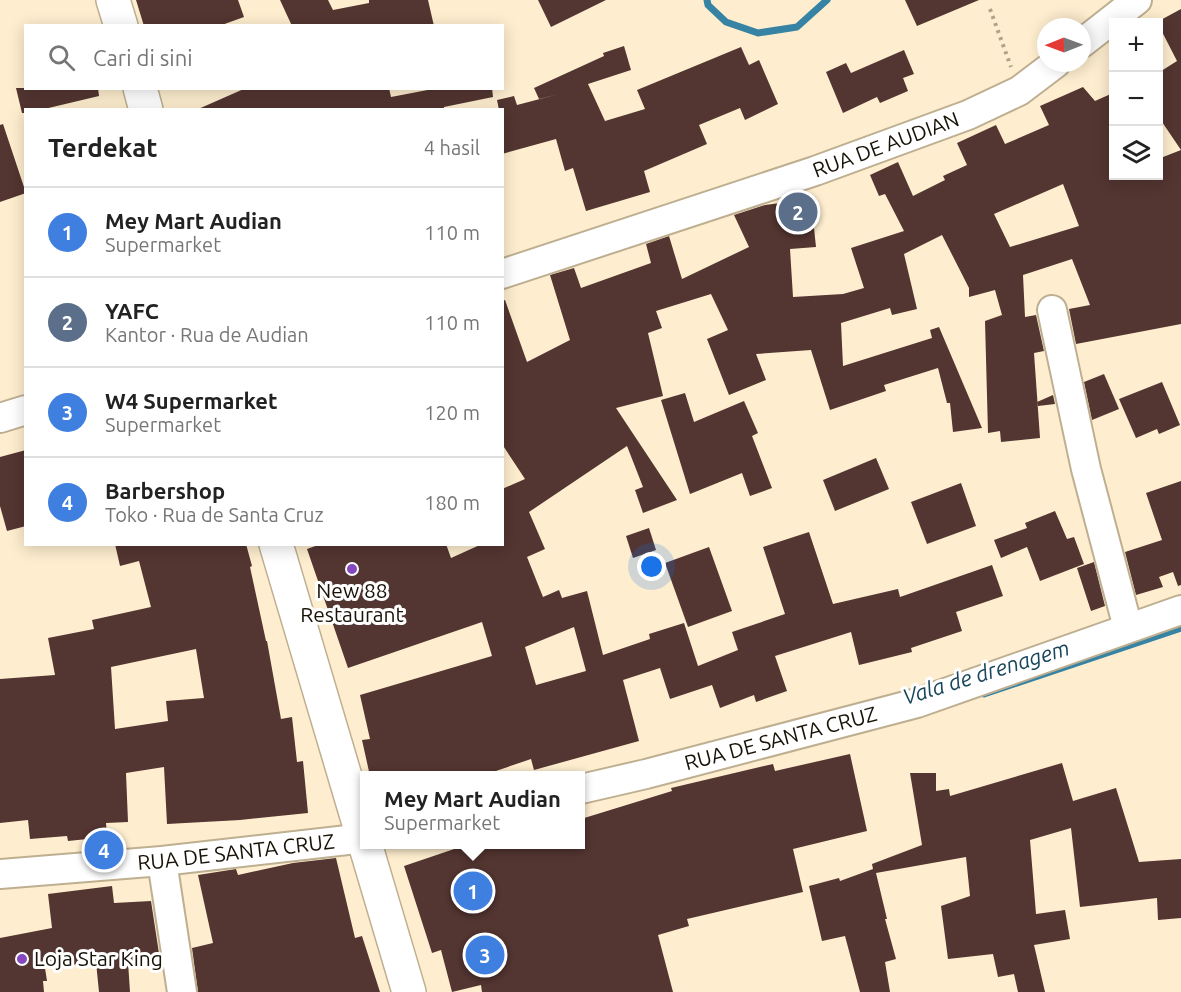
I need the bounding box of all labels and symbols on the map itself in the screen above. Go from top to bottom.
north arrow [1037,18,1091,72]
street label: RUA DE AUDIAN [809,106,962,182]
pin: 2 [778,190,818,234]
your location [637,552,666,581]
marker: New 88 Restaurant [345,562,359,576]
place label: New 88 Restaurant [300,578,404,626]
water label: Vala de drenagem [899,634,1072,709]
street label: RUA DE SANTA CRUZ [682,701,879,774]
pin: 4 [84,828,124,872]
street label: RUA DE SANTA CRUZ [136,829,336,874]
pin: 1 [454,868,492,914]
pin: 3 [466,932,504,978]
place label: Loja Star King [34,946,163,970]
marker: Loja Star King [15,952,29,966]

